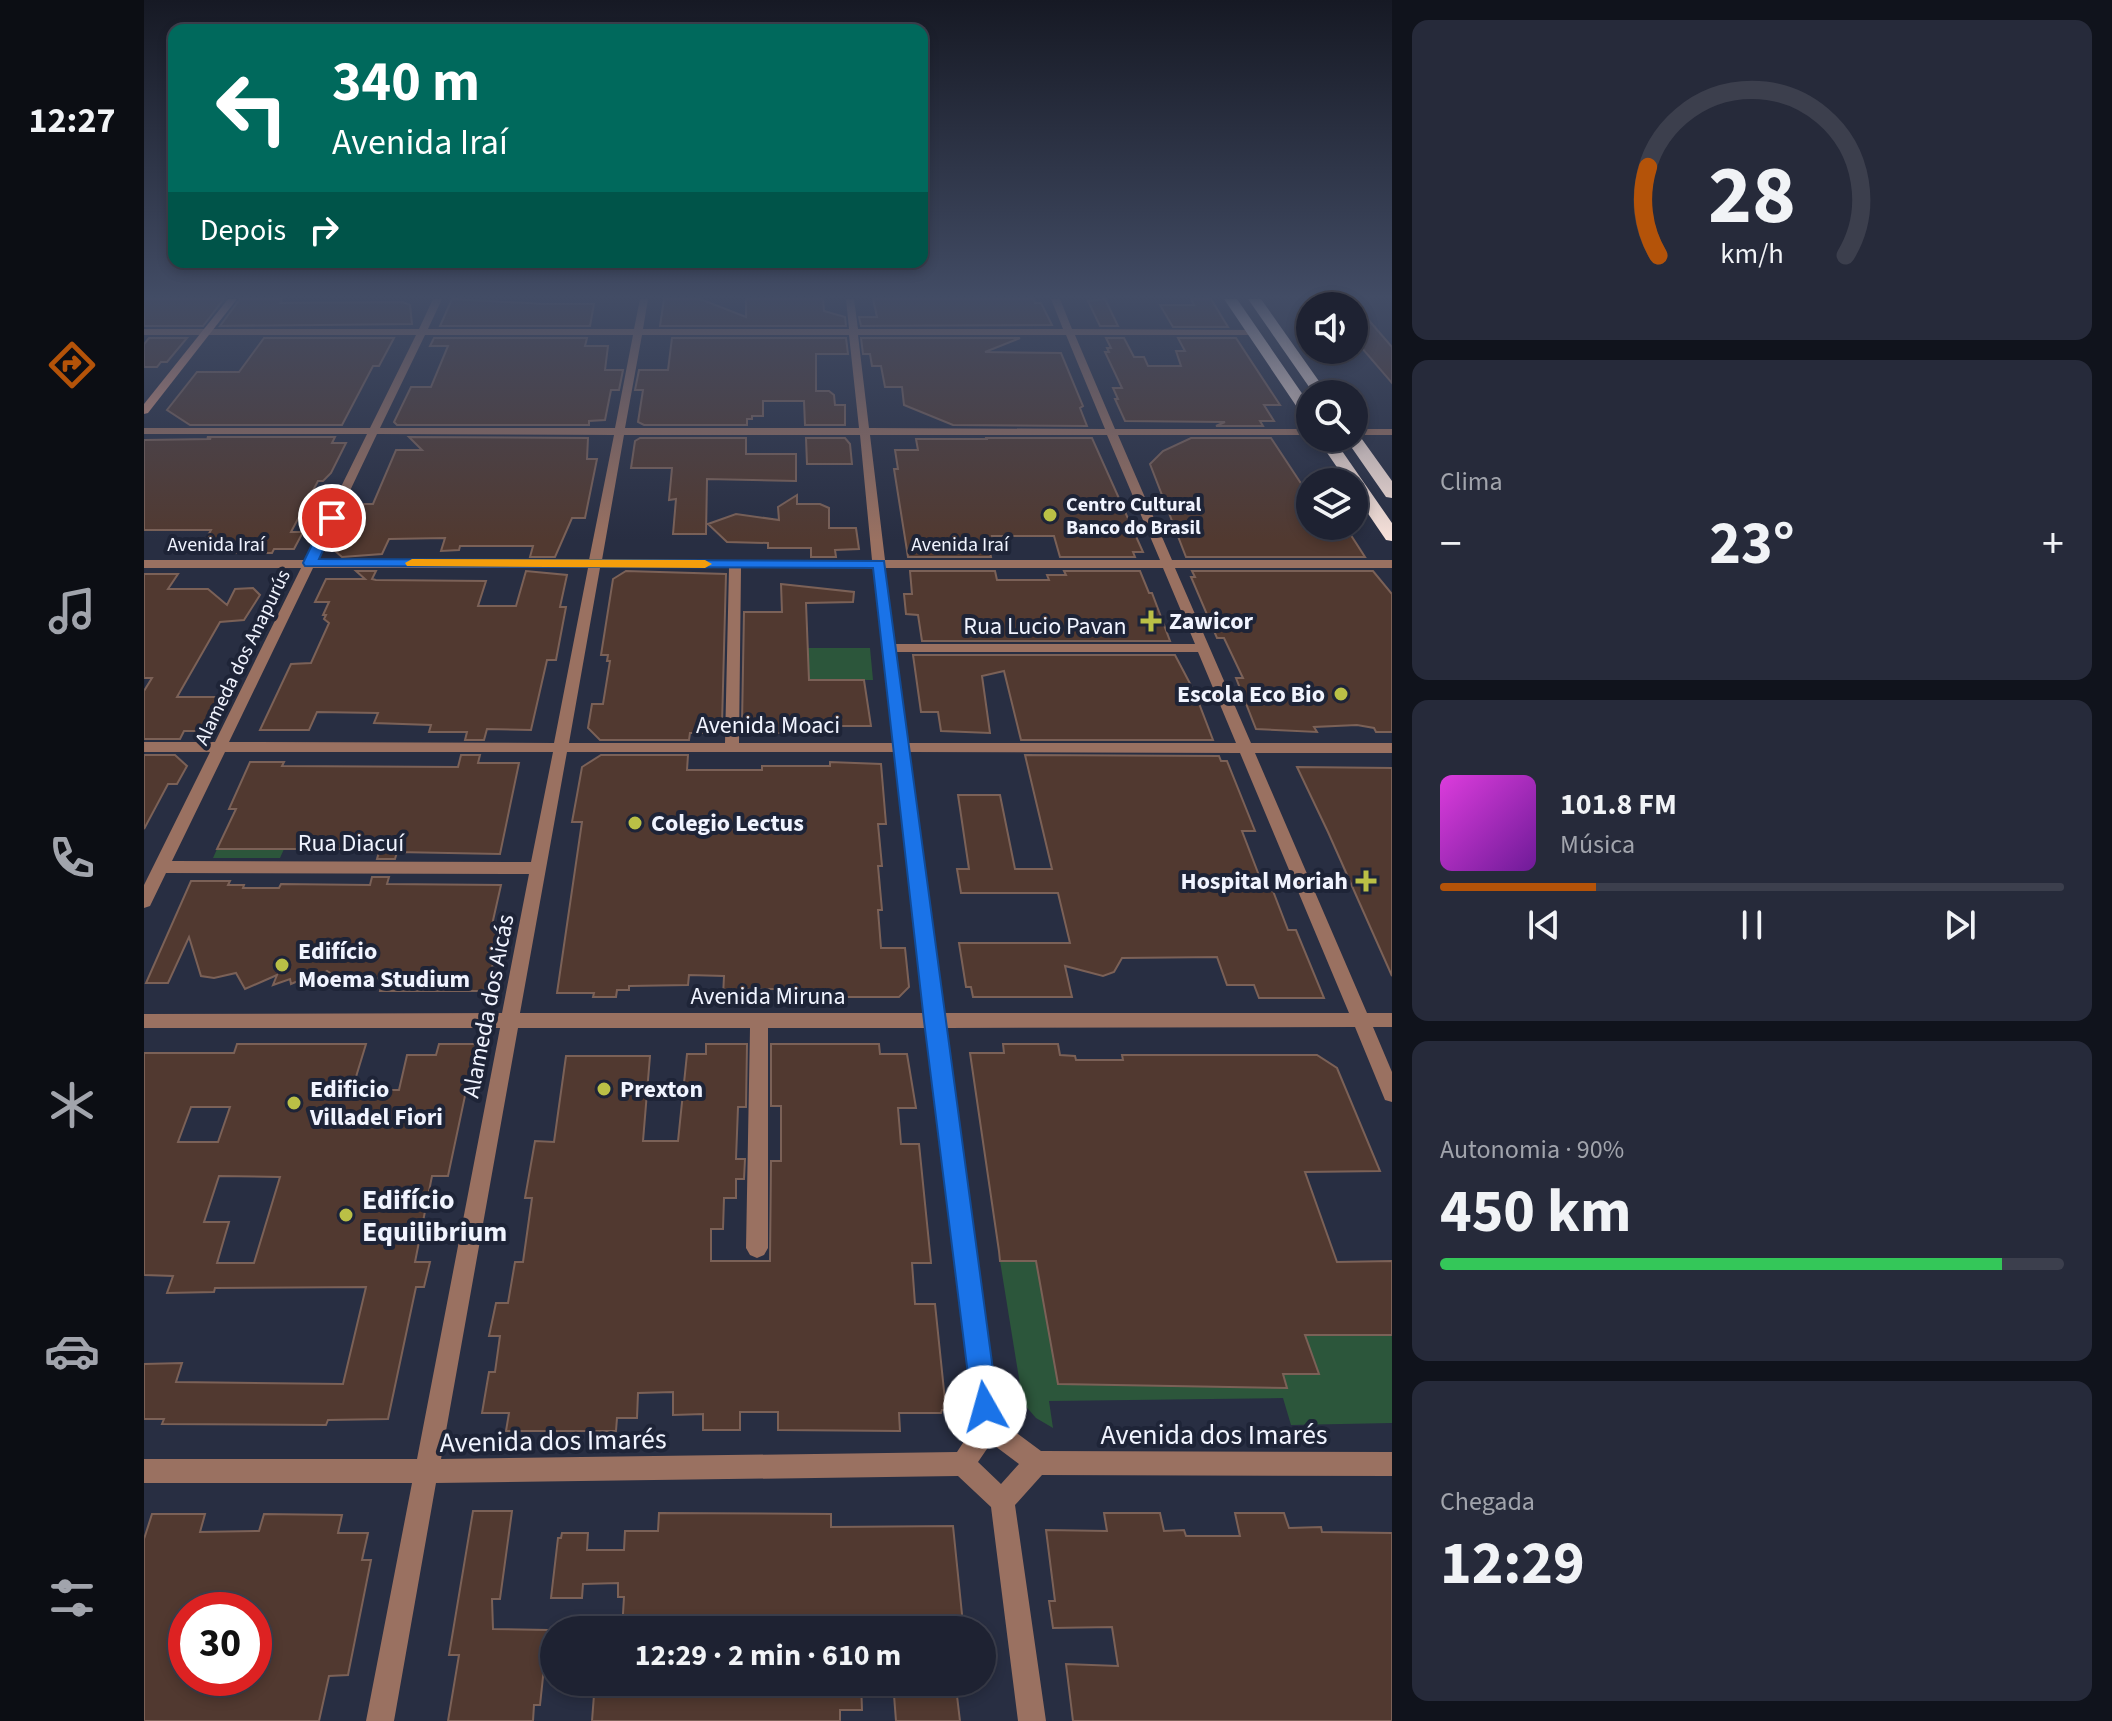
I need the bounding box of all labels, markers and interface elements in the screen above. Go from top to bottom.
text: 340 m [332,43,480,122]
icon: left [200,56,304,160]
text: 12:27 [29,95,115,146]
text: Avenida Iraí [332,117,508,168]
text: 28 [1708,137,1796,255]
icon: right [302,208,346,252]
text: Depois [200,209,286,252]
text: km/h [1720,234,1784,274]
map controls [1296,292,1368,540]
button: sound [1296,292,1368,364]
icon: directions [44,337,100,393]
button: search [1296,380,1368,452]
text: Clima [1440,463,1503,500]
button: layers [1296,468,1368,540]
pin [298,484,366,552]
place label: Centro Cultural Banco do Brasil [1066,491,1201,542]
icon: arrive [310,496,354,540]
text: 23° [1709,502,1795,587]
marker: Centro Cultural Banco do Brasil [1041,506,1059,524]
text: − [1440,513,1462,576]
text: + [2042,513,2064,576]
street label: Avenida Iraí [167,531,266,559]
street label: Avenida Iraí [911,531,1010,559]
street label: Alameda dos Anapurús [188,565,298,750]
icon: music [44,583,100,639]
place label: Zawicor [1169,604,1253,639]
street label: Rua Lucio Pavan [963,609,1127,644]
marker: Zawicor [1140,610,1162,632]
place label: Escola Eco Bio [1177,677,1325,712]
marker: Escola Eco Bio [1332,685,1350,703]
street label: Avenida Moaci [696,708,840,743]
text: 101.8 FM [1560,783,1677,826]
place label: Colegio Lectus [651,806,804,841]
marker: Colegio Lectus [626,814,644,832]
street label: Rua Diacuí [298,826,405,861]
text: Música [1560,826,1635,863]
icon: phone [44,830,100,886]
place label: Hospital Moriah [1180,864,1348,899]
marker: Hospital Moriah [1355,870,1377,892]
icon: previous [1522,903,1566,947]
icon: pause [1730,903,1774,947]
icon: next [1938,903,1982,947]
street label: Alameda dos Aicás [454,911,523,1101]
place label: Edifício Moema Studium [298,934,470,997]
marker: Edifício Moema Studium [273,956,291,974]
street label: Avenida Miruna [690,979,846,1014]
place label: Edificio Villadel Fiori [309,1072,443,1135]
place label: Prexton [620,1072,703,1107]
icon: climate [44,1077,100,1133]
marker: Prexton [595,1080,613,1098]
marker: Edificio Villadel Fiori [285,1094,303,1112]
text: Autonomia · 90% [1440,1131,1624,1168]
text: 450 km [1440,1170,1631,1255]
place label: Edifício Equilibrium [362,1180,507,1252]
marker: Edifício Equilibrium [337,1206,355,1224]
icon: car [44,1323,100,1379]
position arrow [943,1365,1027,1449]
street label: Avenida dos Imarés [1100,1415,1328,1455]
street label: Avenida dos Imarés [439,1419,667,1463]
text: Chegada [1440,1483,1535,1520]
text: 12:29 [1440,1522,1585,1607]
icon: filters [44,1570,100,1626]
speed limit sign: 30 [168,1592,272,1696]
text: 12:29 · 2 min · 610 m [635,1634,901,1677]

